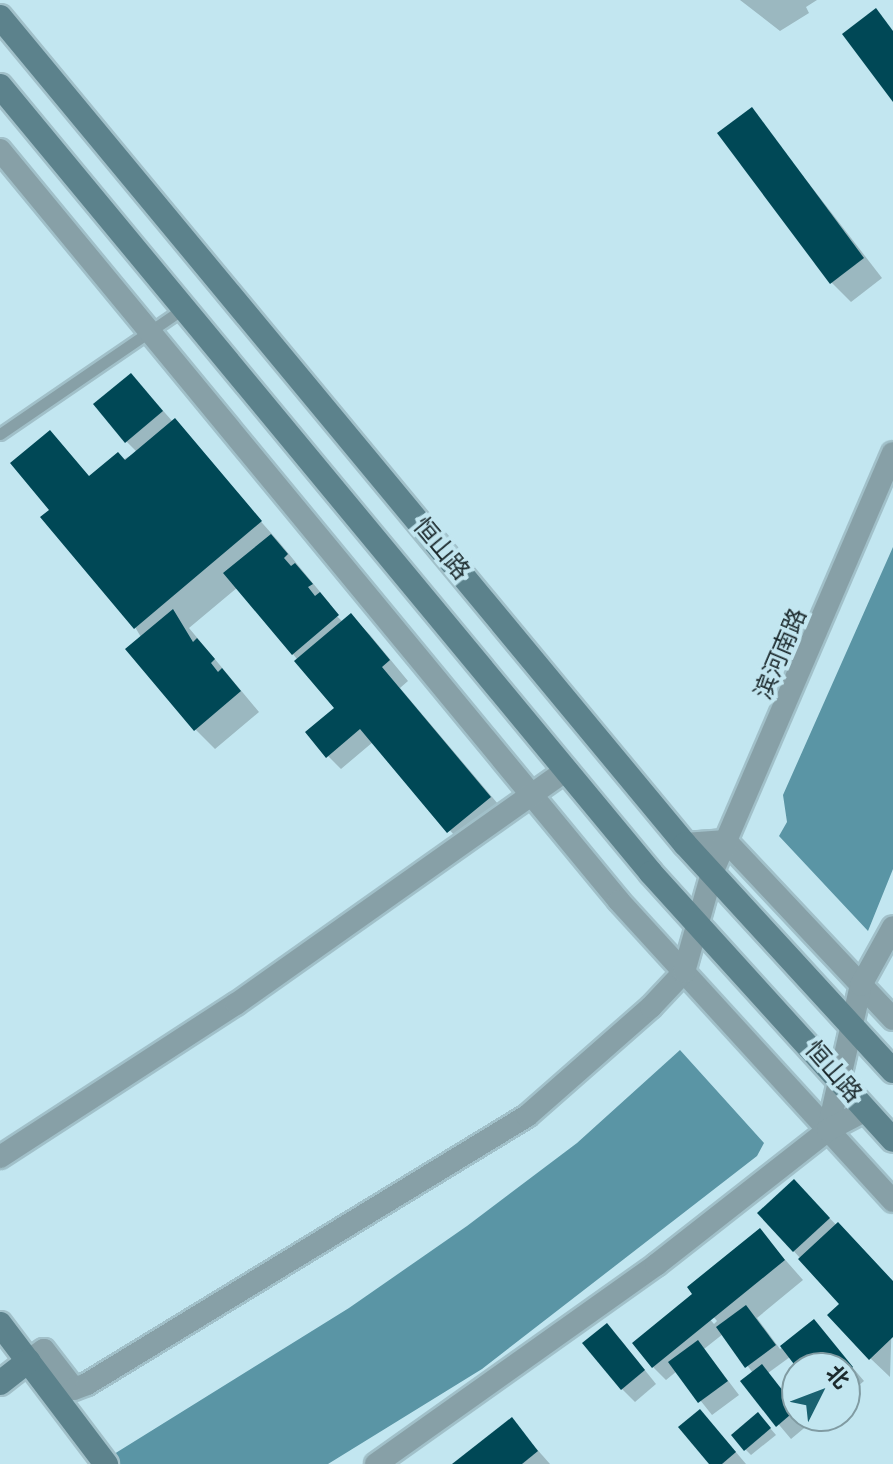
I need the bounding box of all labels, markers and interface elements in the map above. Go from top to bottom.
street label: 恒山路 [407,512,475,586]
street label: 滨河南路 [749,604,813,704]
street label: 恒山路 [799,1035,867,1109]
north arrow [781,1352,861,1432]
text: 北 [821,1360,854,1393]

